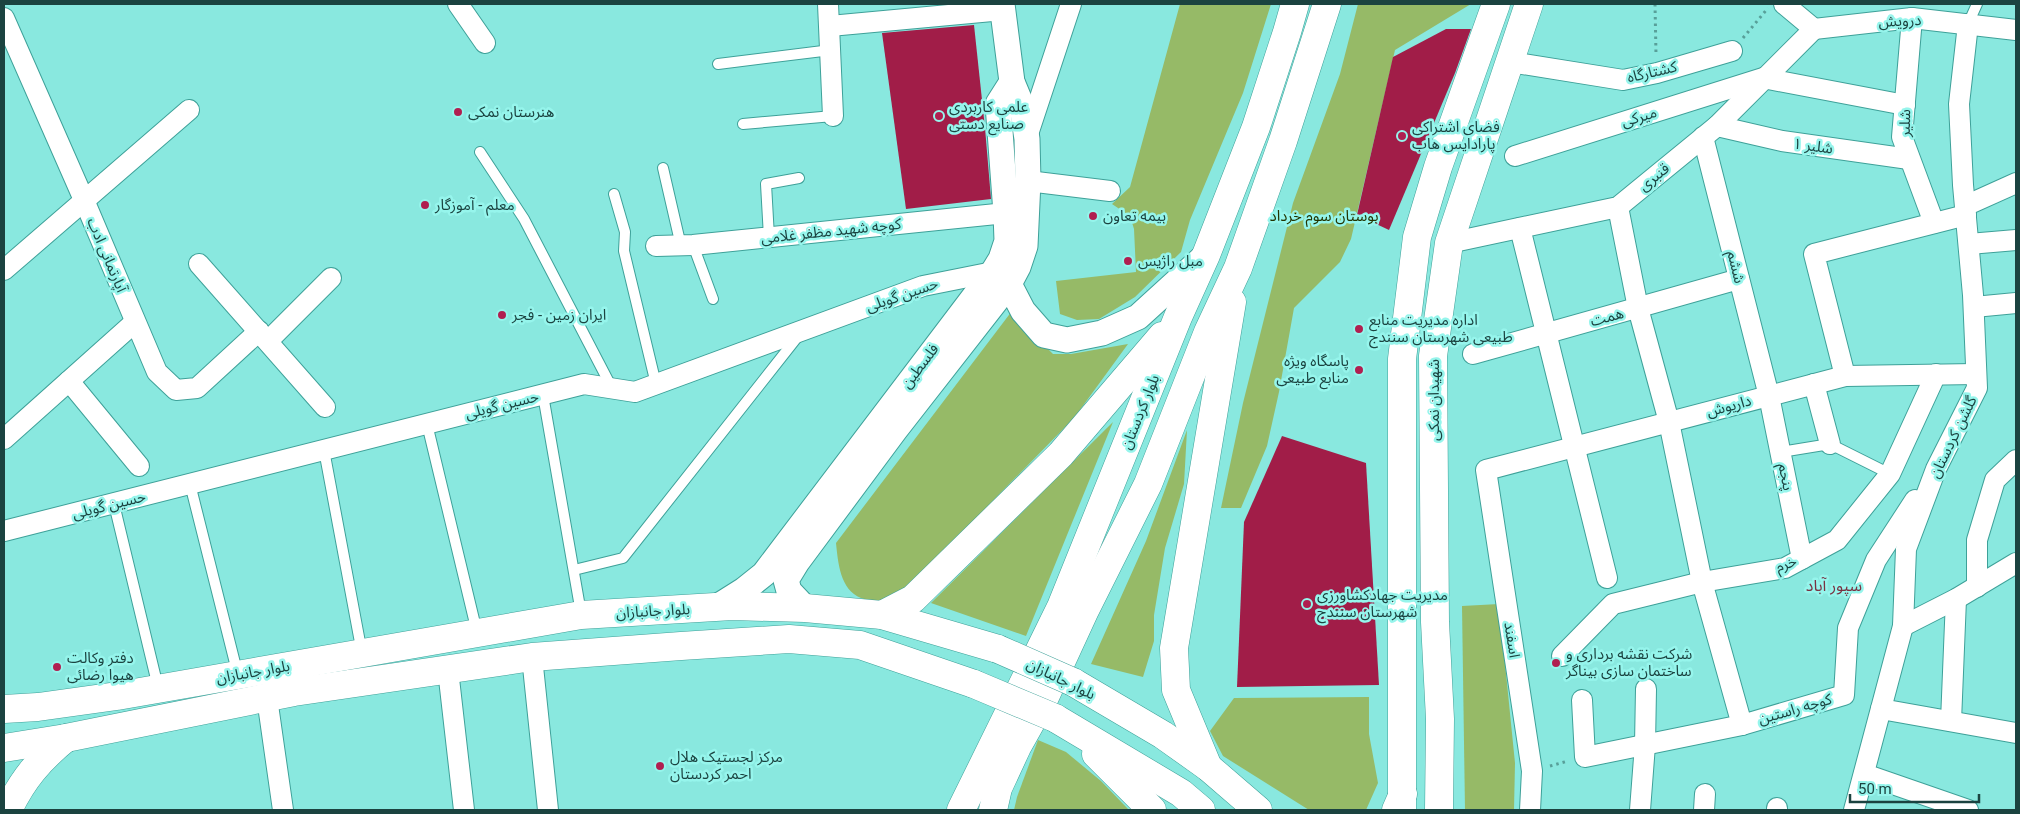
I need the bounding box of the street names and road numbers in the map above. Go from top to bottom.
street label: درویش [1878,11,1922,31]
street label: کشتارگاه [1625,57,1679,86]
street label: میرکی [1619,103,1659,131]
street label: شلیر [1896,109,1914,138]
street label: شلیر ۱ [1792,134,1834,158]
street label: قنبری [1635,159,1673,195]
street label: آپارتمانی ادب [82,215,131,296]
street label: کوچه شهید مظفر غلامی [760,215,903,248]
street label: ششم [1721,249,1749,286]
street label: حسین گویلی [864,274,941,316]
street label: همت [1588,304,1626,330]
street label: فلسطین [897,340,943,392]
street label: شهیدان نمکی [1425,359,1443,441]
street label: بلوار کردستان [1117,372,1163,452]
street label: حسین گویلی [463,387,541,423]
street label: داریوش [1705,391,1753,421]
street label: گلشن کردستان [1925,392,1981,481]
street label: پنجم [1773,462,1797,493]
street label: حسین گویلی [70,487,148,523]
street label: خرم [1773,552,1800,578]
street label: بلوار جانبازان [616,600,690,622]
street label: اسفند [1500,621,1524,659]
street label: بلوار جانبازان [1024,655,1098,703]
street label: بلوار جانبازان [215,657,291,687]
street label: کوچه راستین [1756,690,1835,729]

